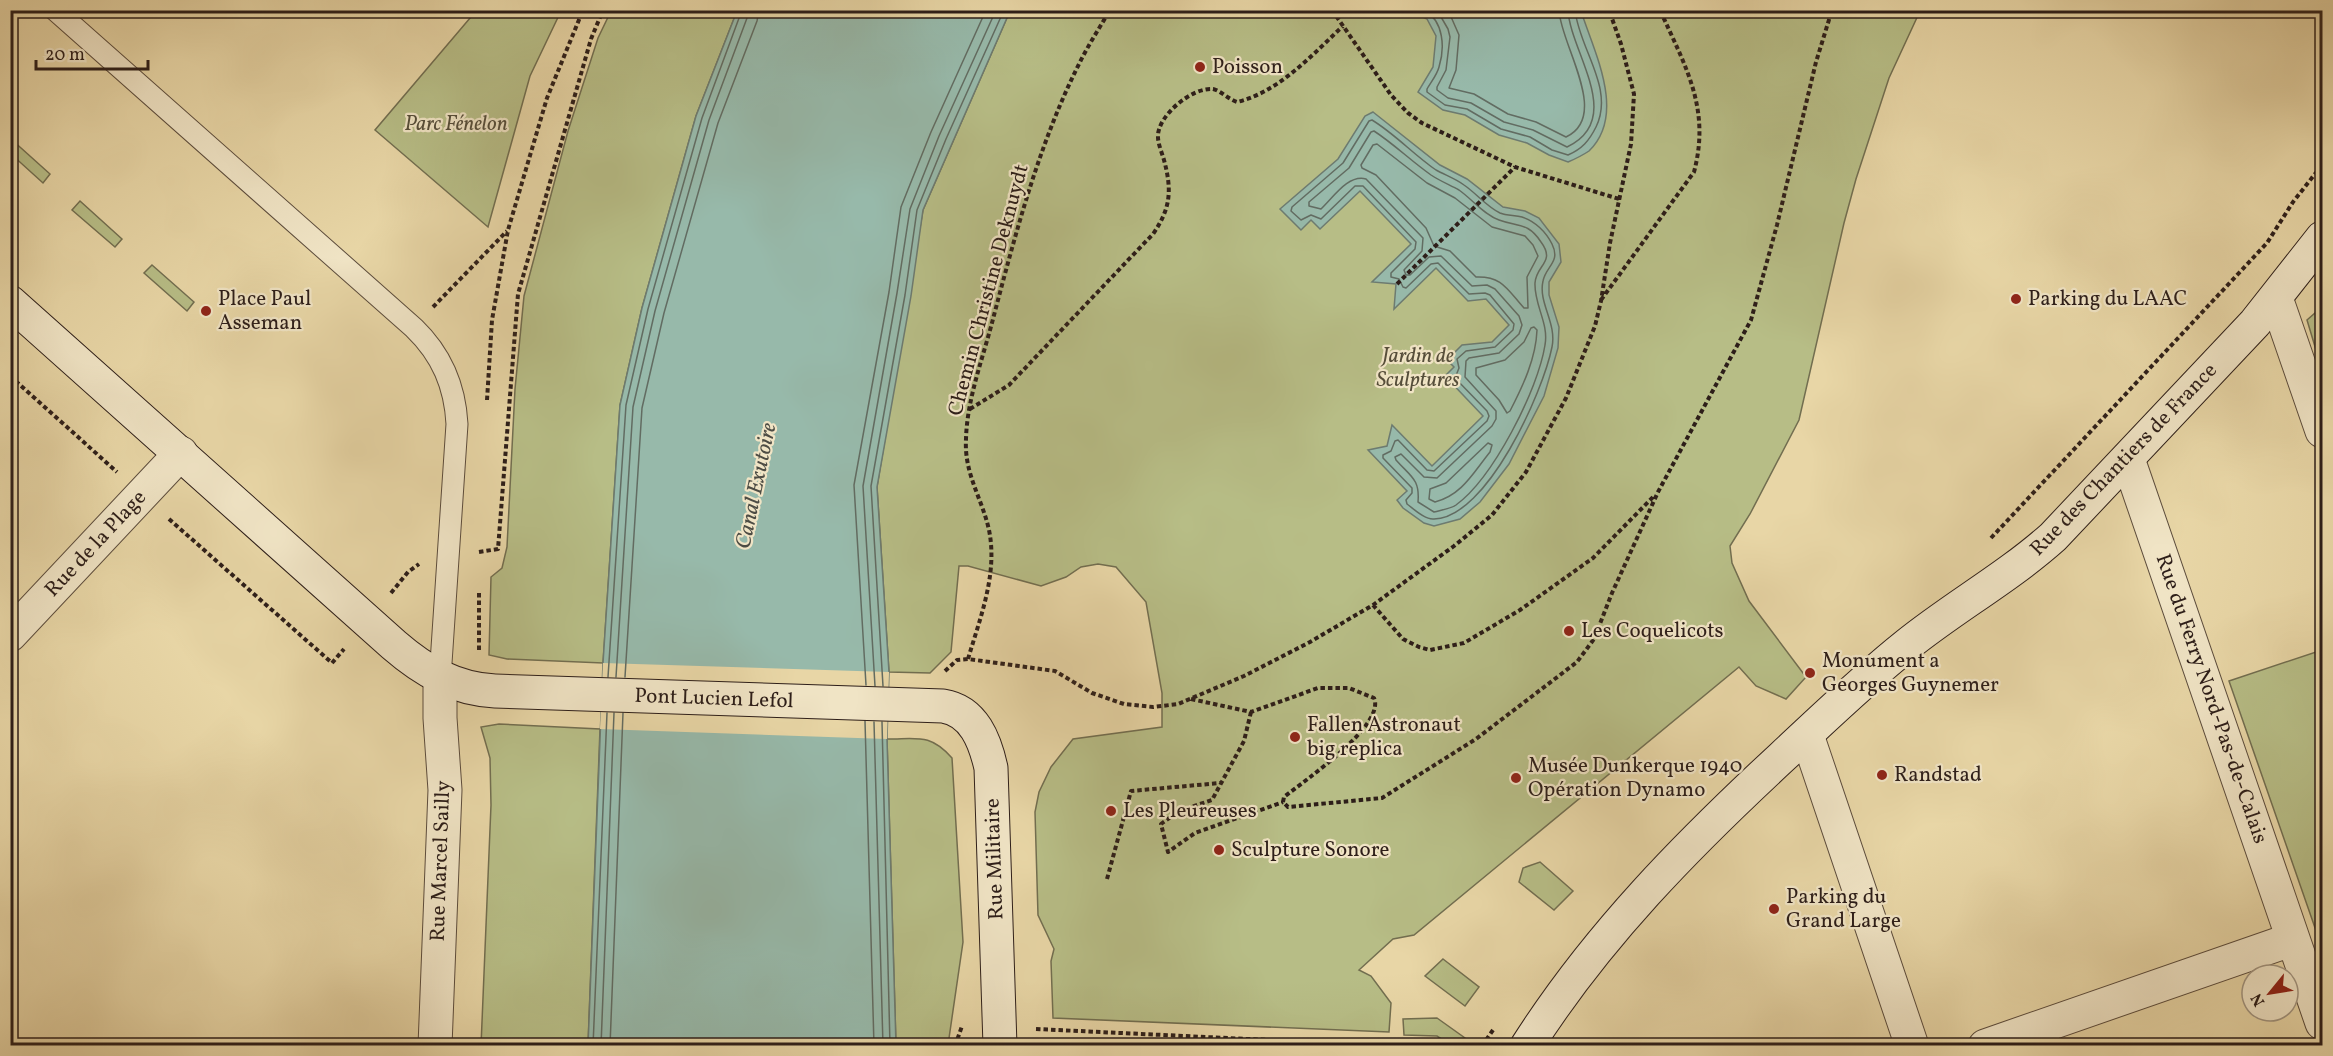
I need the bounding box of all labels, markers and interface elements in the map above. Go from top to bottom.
scale bar [36,33,148,71]
text: 20 m [45,43,85,68]
place label: Poisson [1212,53,1283,82]
marker: Poisson [1193,60,1207,74]
park label: Parc Fénelon [404,110,508,139]
street label: Chemin Christine Deknuydt [941,161,1037,419]
place label: Place Paul Asseman [218,285,311,338]
place label: Parking du LAAC [2028,285,2187,314]
marker: Parking du LAAC [2009,292,2023,306]
marker: Place Paul Asseman [199,304,213,318]
park label: Jardin de Sculptures [1376,342,1460,395]
street label: Rue des Chantiers de France [2024,357,2224,563]
water label: Canal Exutoire [729,420,785,552]
street label: Rue de la Plage [39,484,153,604]
street label: Rue du Ferry Nord-Pas-de-Calais [2148,550,2274,848]
place label: Les Coquelicots [1581,617,1724,646]
marker: Les Coquelicots [1562,624,1576,638]
place label: Monument a Georges Guynemer [1822,647,1999,700]
marker: Monument a Georges Guynemer [1803,666,1817,680]
street label: Pont Lucien Lefol [634,682,794,716]
place label: Fallen Astronaut big replica [1307,711,1461,764]
marker: Fallen Astronaut big replica [1288,730,1302,744]
place label: Musée Dunkerque 1940 Opération Dynamo [1528,752,1742,805]
place label: Randstad [1894,761,1982,790]
marker: Randstad [1875,768,1889,782]
marker: Musée Dunkerque 1940 Opération Dynamo [1509,771,1523,785]
street label: Rue Marcel Sailly [424,779,458,942]
place label: Les Pleureuses [1123,797,1257,826]
street label: Rue Militaire [978,798,1012,920]
marker: Les Pleureuses [1104,804,1118,818]
place label: Sculpture Sonore [1231,836,1390,865]
marker: Sculpture Sonore [1212,843,1226,857]
place label: Parking du Grand Large [1786,883,1901,936]
marker: Parking du Grand Large [1767,902,1781,916]
north arrow [2240,963,2300,1023]
text: N [2246,989,2271,1010]

